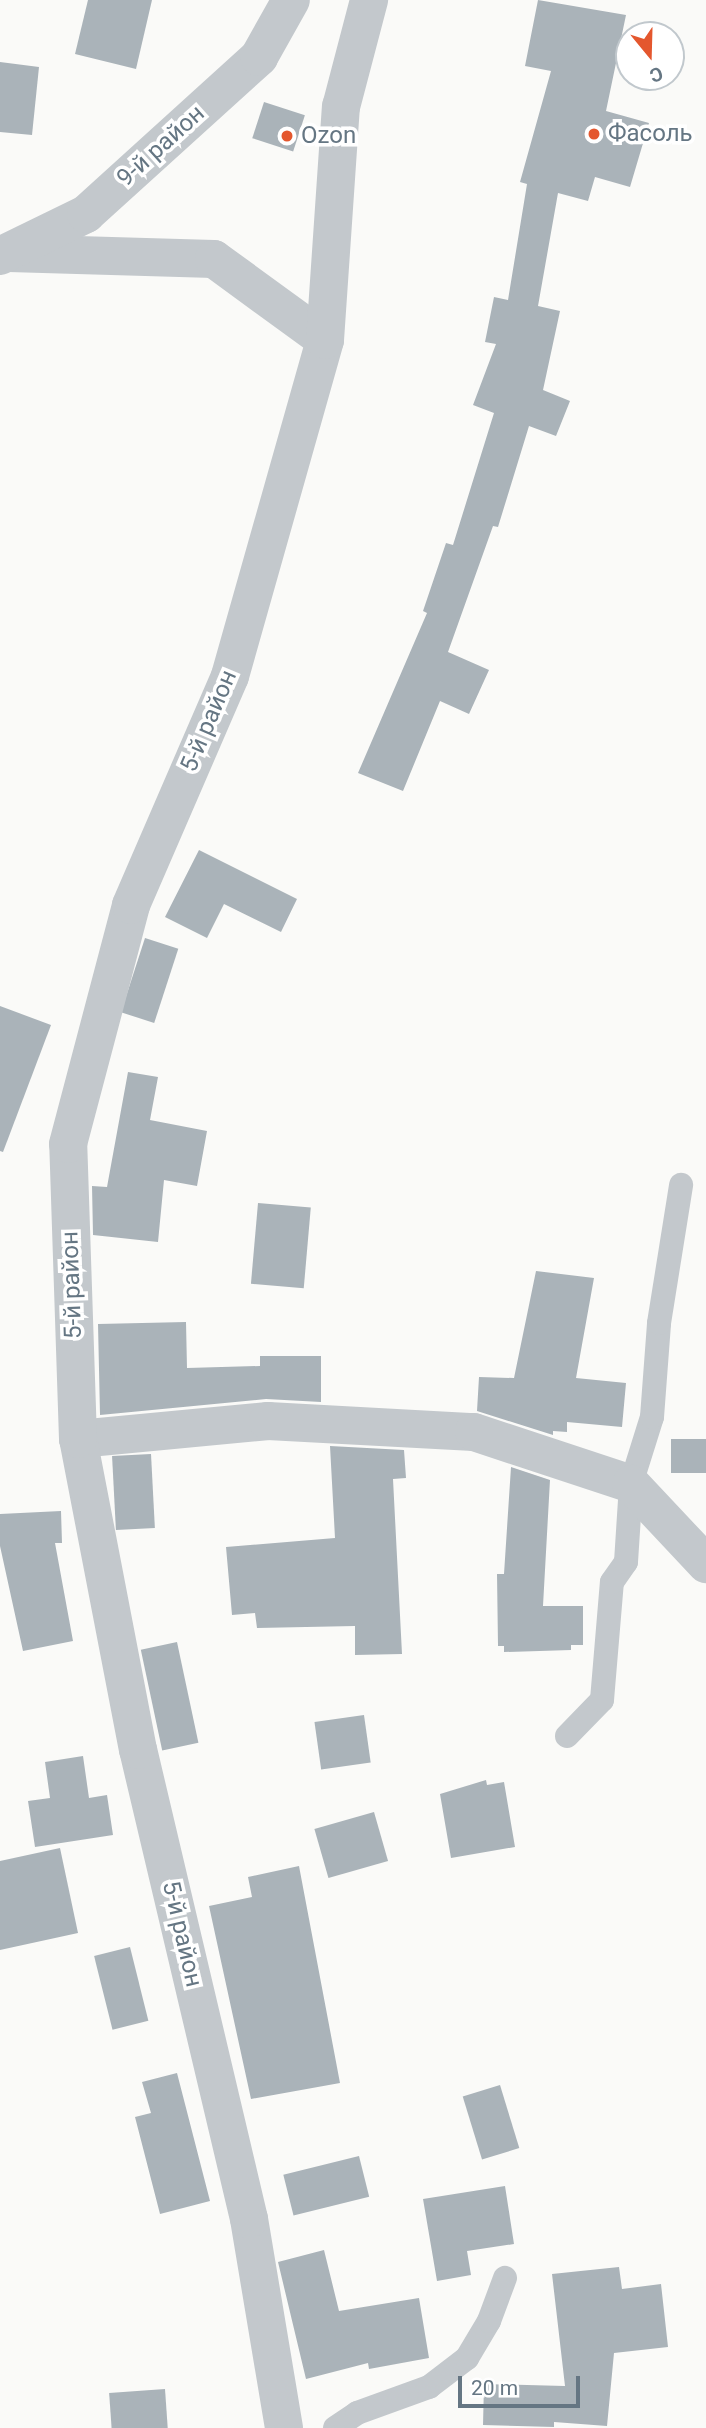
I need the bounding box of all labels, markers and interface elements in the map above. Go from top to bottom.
north arrow [615,21,685,91]
text: С [647,62,666,87]
street label: 9-й район [111,99,211,193]
place label: Фасоль [608,120,693,148]
place label: Ozon [301,122,356,150]
marker: Фасоль [586,126,602,142]
marker: Ozon [279,128,295,144]
street label: 5-й район [175,666,243,776]
street label: 5-й район [56,1231,88,1339]
street label: 5-й район [156,1878,208,1990]
scale bar [461,2362,584,2406]
text: 20 m [471,2376,518,2400]

